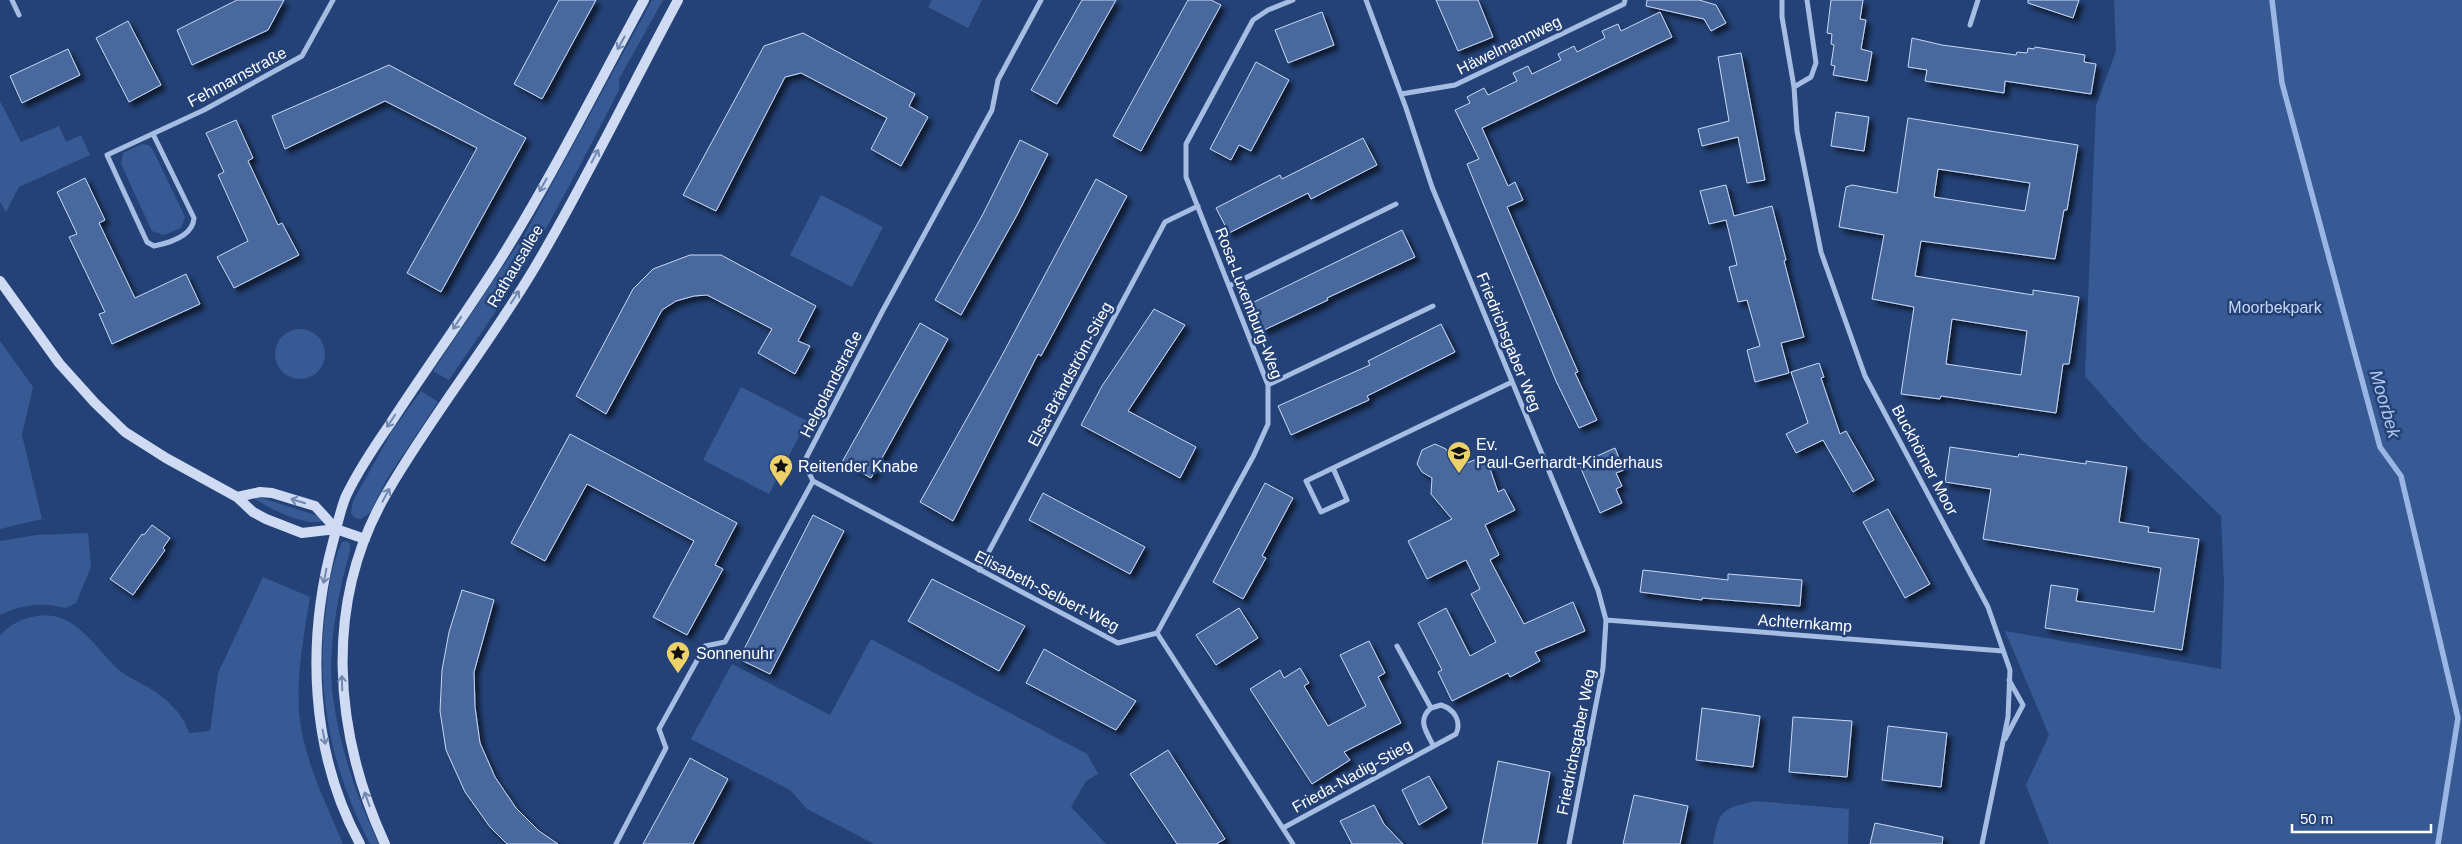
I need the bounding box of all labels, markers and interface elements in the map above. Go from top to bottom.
street label: Häwelmannweg [1454,12,1564,78]
one-way arrow [616,35,626,50]
street label: Fehmarnstraße [185,44,289,110]
one-way arrow [590,148,600,163]
one-way arrow [538,178,548,193]
street label: Rathausallee [484,222,546,310]
street label: Rosa-Luxemburg-Weg [1212,225,1286,381]
street label: Friedrichsgaber Weg [1473,270,1545,414]
one-way arrow [510,290,520,304]
street label: Elsa-Brändström-Stieg [1025,299,1115,449]
park label: Moorbekpark [2228,299,2323,316]
one-way arrow [452,316,462,330]
street label: Helgolandstraße [797,328,865,440]
water label: Moorbek [2366,368,2405,441]
street label: Buckhörner Moor [1889,402,1962,519]
one-way arrow [386,414,396,428]
place label: Ev. Paul-Gerhardt-Kinderhaus [1476,436,1663,471]
school or university icon: Ev. Paul-Gerhardt-Kinderhaus [1446,440,1472,474]
place icon: Reitender Knabe [768,453,794,487]
place label: Reitender Knabe [798,458,918,475]
one-way arrow [382,488,391,503]
one-way arrow [291,496,306,505]
street label: Elisabeth-Selbert-Weg [972,547,1122,635]
one-way arrow [319,568,329,584]
street label: Achternkamp [1757,611,1853,635]
place icon: Sonnenuhr [665,640,691,674]
place label: Sonnenuhr [696,645,775,662]
street label: Friedrichsgaber Weg [1554,668,1598,816]
one-way arrow [338,676,347,692]
one-way arrow [319,729,329,745]
street label: Frieda-Nadig-Stieg [1289,736,1415,816]
one-way arrow [362,792,371,807]
scale bar [2292,802,2431,834]
text: 50 m [2300,810,2333,827]

